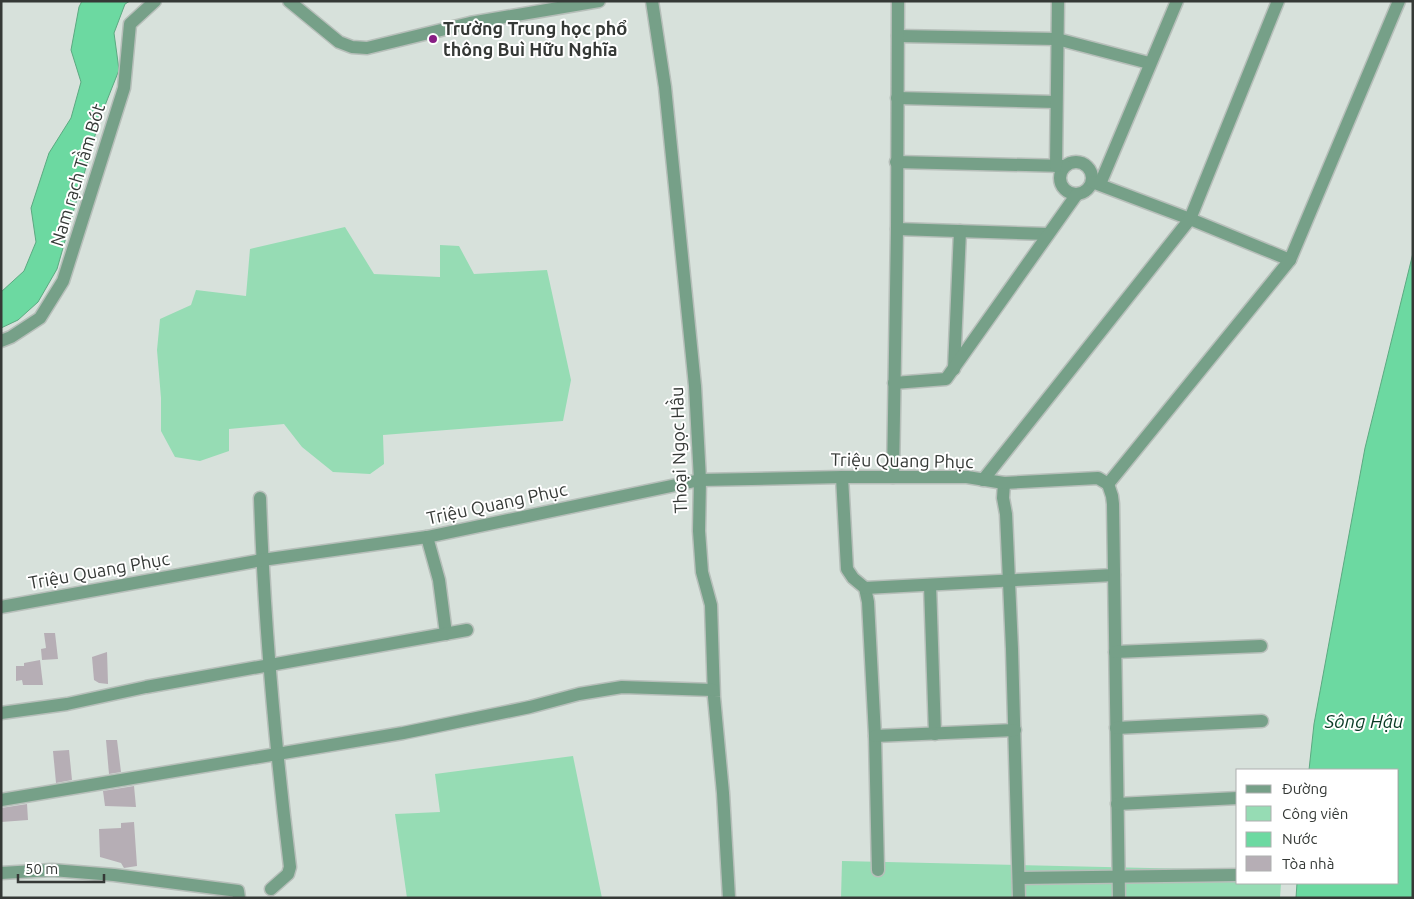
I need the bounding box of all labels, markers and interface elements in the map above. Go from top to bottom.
place label: Trường Trung học phổ thông Buì Hữu Nghĩa [443,18,627,59]
marker: Trường Trung học phổ thông Buì Hữu Nghĩa [427,33,439,45]
street label: Nam rạch Tầm Bót [44,100,108,248]
street label: Thoại Ngọc Hầu [663,386,690,514]
street label: Triệu Quang Phục [830,449,974,472]
street label: Triệu Quang Phục [425,478,569,529]
street label: Triệu Quang Phục [27,548,171,593]
water label: Sông Hậu [1324,710,1403,732]
legend [1236,769,1399,884]
text: Đường [1282,780,1328,797]
text: Công viên [1282,805,1348,822]
text: Nước [1282,830,1317,847]
scale bar [18,852,104,884]
text: Tòa nhà [1282,855,1334,872]
text: 50 m [25,860,58,877]

